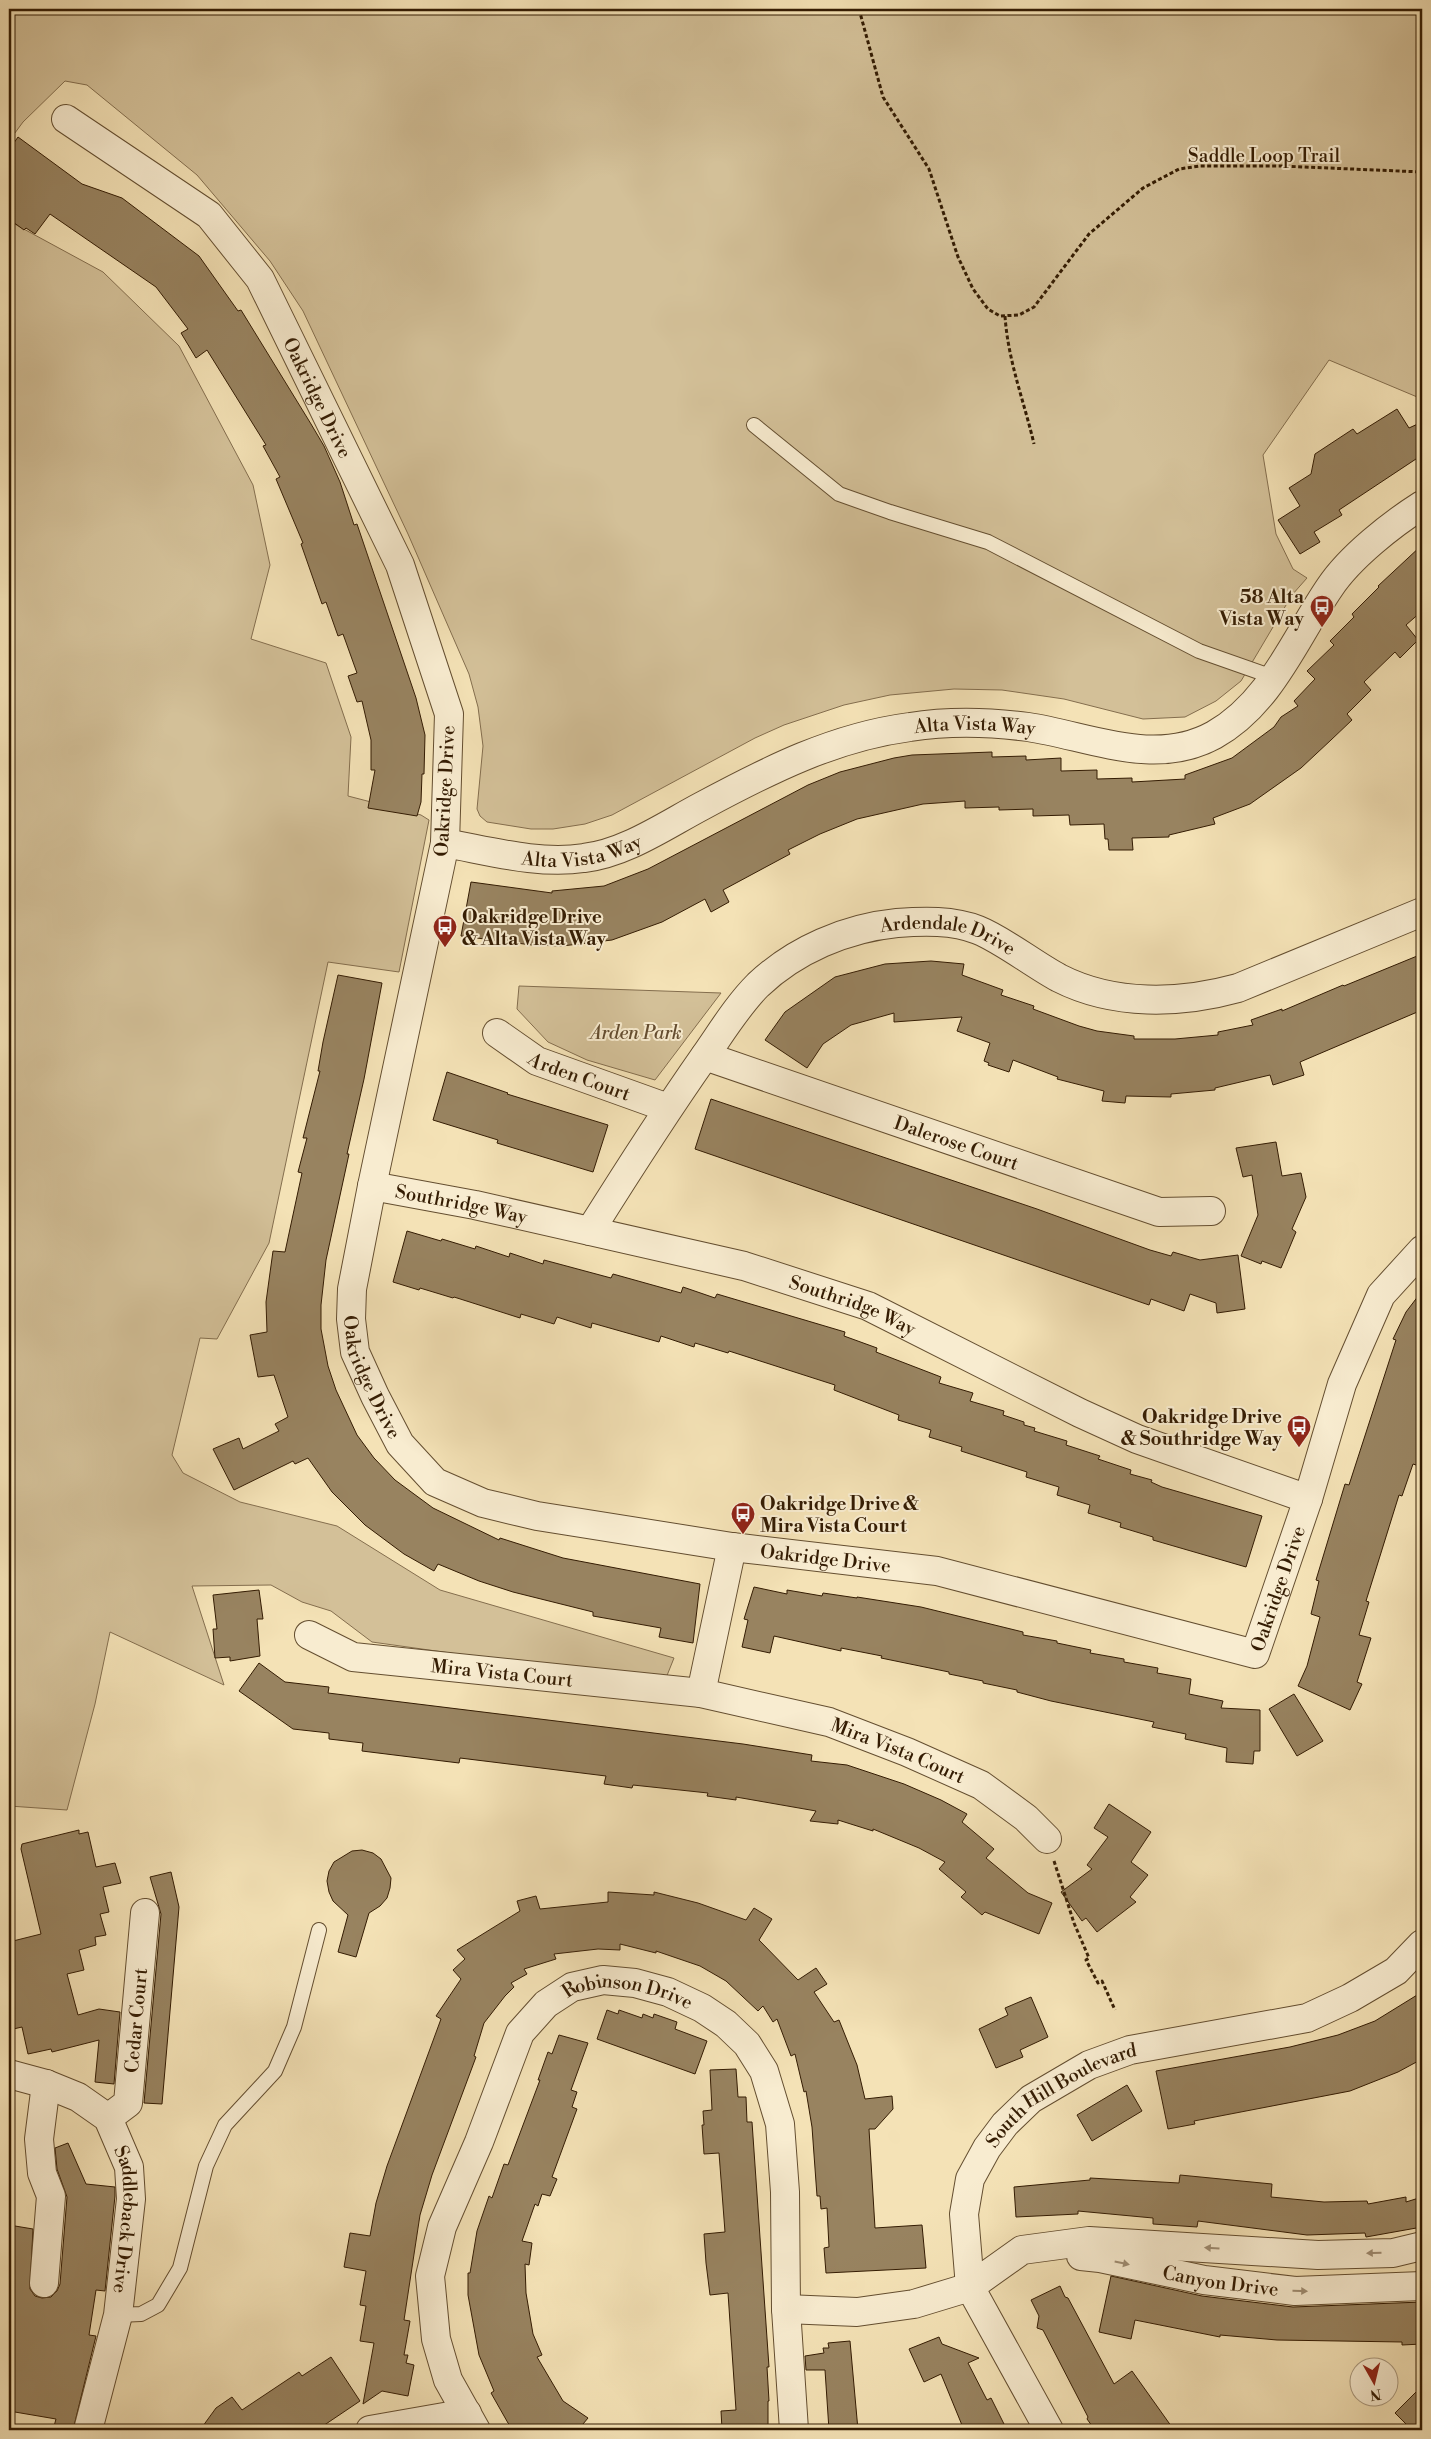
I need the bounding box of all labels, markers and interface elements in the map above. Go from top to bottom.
street label: Saddle Loop Trail [1188,144,1341,168]
street label: Oakridge Drive [277,334,357,462]
place label: 58 Alta Vista Way [1218,585,1305,631]
bus stop icon: 58 Alta Vista Way [1309,594,1335,628]
street label: Alta Vista Way [912,712,1038,741]
street label: Oakridge Drive [430,725,460,857]
street label: Alta Vista Way [519,829,646,873]
place label: Oakridge Drive & Alta Vista Way [462,905,606,951]
street label: Ardendale Drive [877,911,1020,961]
bus stop icon: Oakridge Drive & Alta Vista Way [432,914,458,948]
park label: Arden Park [588,1021,682,1045]
street label: Arden Court [522,1047,634,1107]
street label: Dalerose Court [891,1111,1022,1176]
street label: Southridge Way [393,1180,530,1230]
street label: Southridge Way [786,1270,920,1342]
street label: Oakridge Drive [338,1314,406,1443]
place label: Oakridge Drive & Southridge Way [1121,1405,1282,1451]
bus stop icon: Oakridge Drive & Southridge Way [1286,1414,1312,1448]
place label: Oakridge Drive & Mira Vista Court [760,1492,919,1538]
bus stop icon: Oakridge Drive & Mira Vista Court [730,1501,756,1535]
street label: Oakridge Drive [1246,1523,1311,1655]
street label: Oakridge Drive [759,1539,892,1579]
street label: Mira Vista Court [430,1654,574,1693]
street label: Mira Vista Court [827,1713,969,1789]
street label: Cedar Court [120,1967,153,2074]
street label: Robinson Drive [557,1969,697,2015]
street label: South Hill Boulevard [981,2038,1139,2153]
street label: Saddleback Drive [108,2142,142,2295]
one-way arrow [1204,2244,1220,2252]
one-way arrow [1366,2250,1382,2258]
one-way arrow [1115,2259,1131,2267]
street label: Canyon Drive [1160,2261,1280,2302]
one-way arrow [1292,2287,1308,2295]
north arrow [1348,2356,1398,2406]
text: N [1369,2384,1382,2404]

